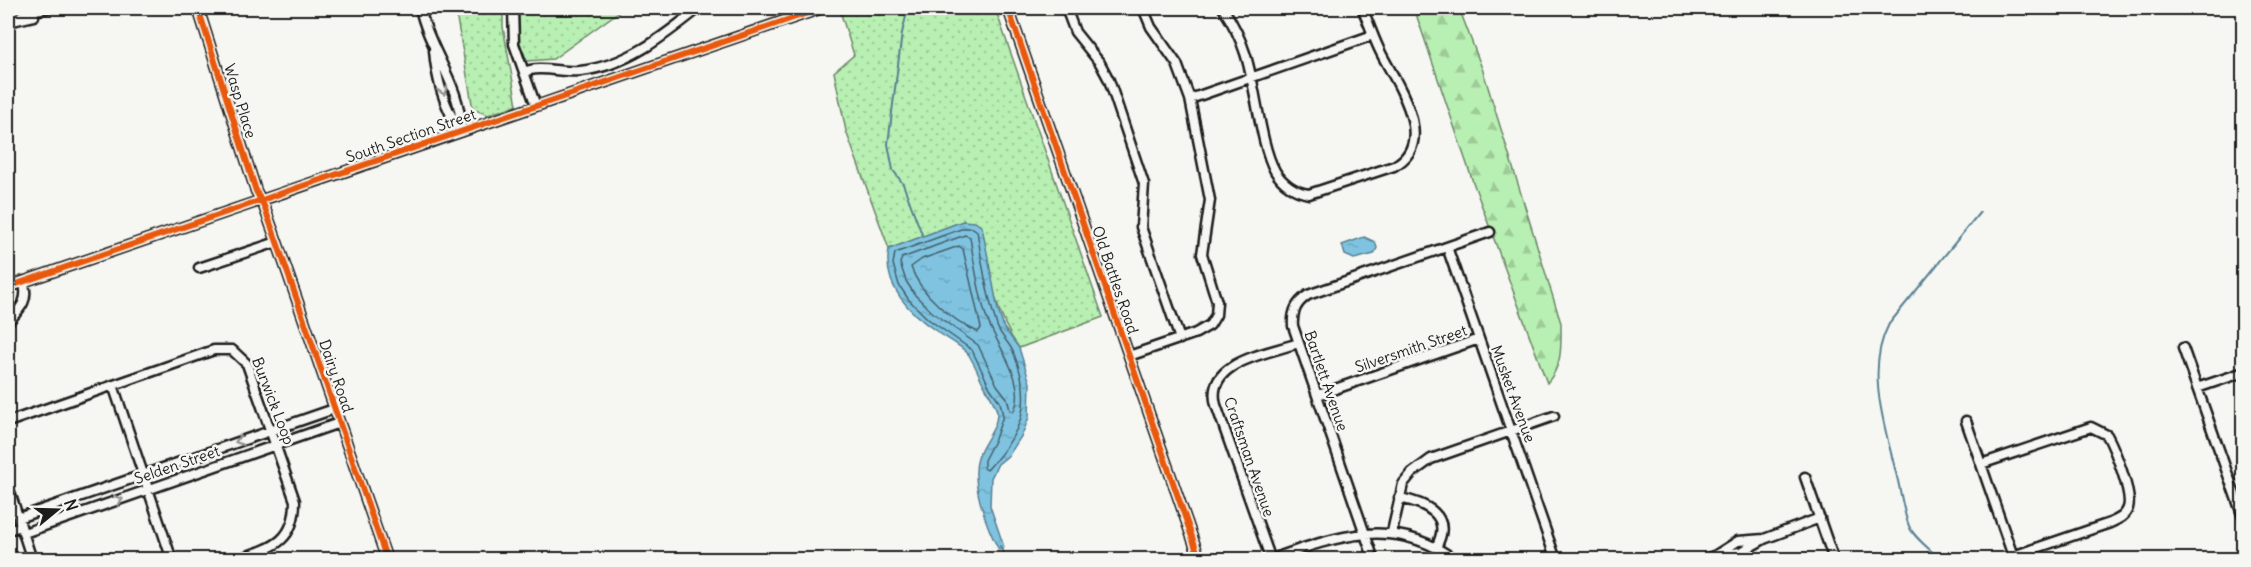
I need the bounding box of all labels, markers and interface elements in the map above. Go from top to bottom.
street label: Wasp Place [220,61,261,140]
one-way arrow [435,85,448,96]
street label: South Section Street [343,104,478,167]
street label: Old Battles Road [1088,223,1143,336]
street label: Silversmith Street [1352,320,1469,377]
street label: Bartlett Avenue [1300,328,1353,434]
street label: Dairy Road [315,337,358,415]
street label: Musket Avenue [1487,343,1540,445]
street label: Burwick Loop [248,354,299,447]
street label: Craftsman Avenue [1220,394,1279,519]
one-way arrow [234,434,245,447]
street label: Selden Street [132,441,222,488]
north arrow [27,480,87,540]
one-way arrow [113,495,123,508]
text: N [60,497,82,514]

